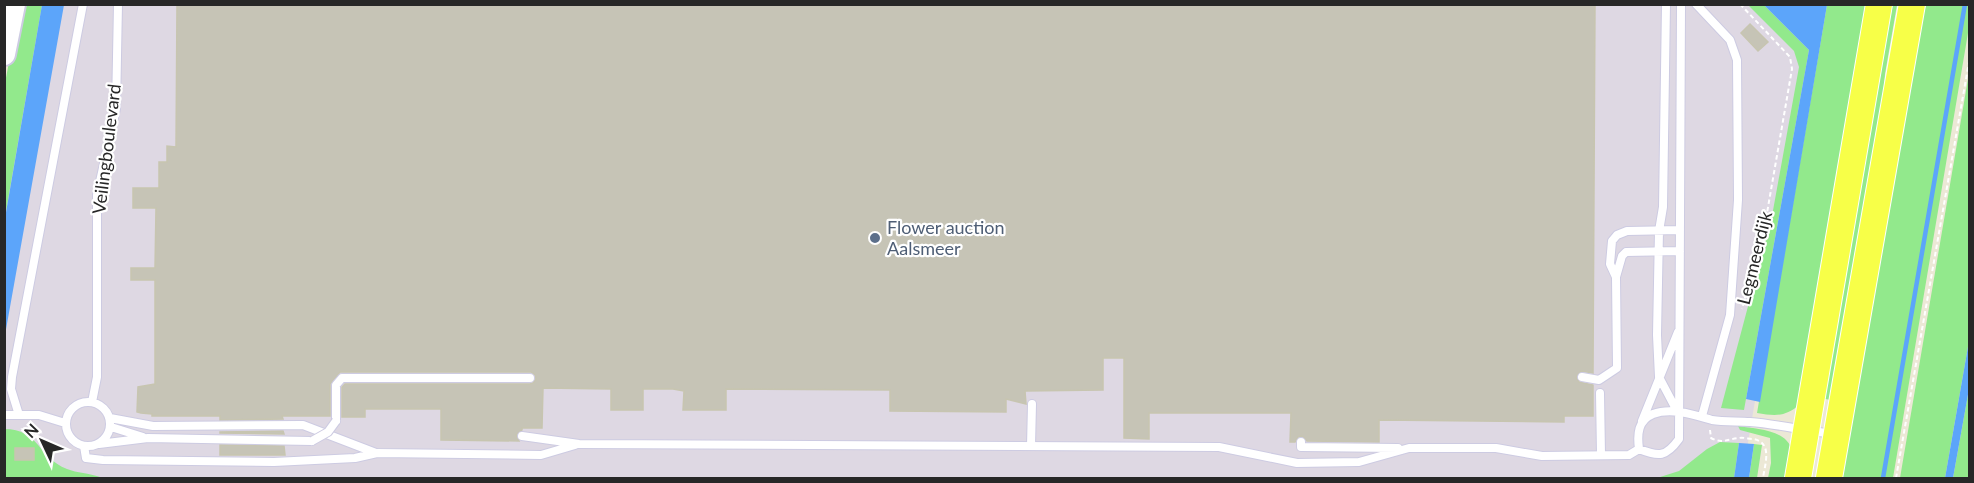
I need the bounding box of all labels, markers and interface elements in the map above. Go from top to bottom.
street label: Veilingboulevard [87,83,125,215]
street label: Legmeerdijk [1732,208,1776,307]
place label: Flower auction Aalsmeer [887,216,1005,259]
marker: Flower auction Aalsmeer [868,231,882,245]
north arrow [12,411,72,471]
text: N [20,419,42,441]

